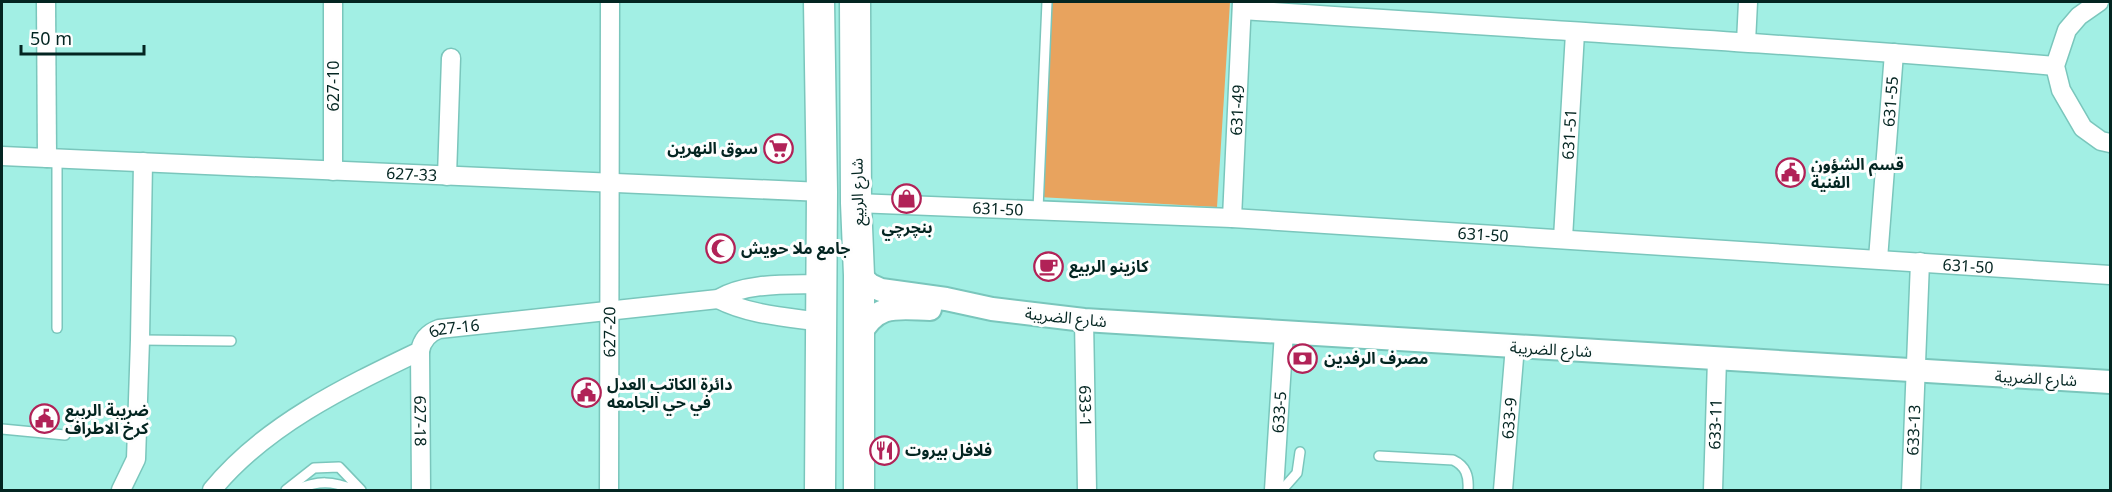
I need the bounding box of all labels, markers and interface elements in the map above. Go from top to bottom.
scale bar [21,18,144,56]
text: 50 m [30,26,72,50]
street label: 627-10 [322,61,344,111]
street label: 631-55 [1877,75,1903,128]
street label: 631-49 [1225,84,1249,136]
street label: 631-51 [1557,108,1582,160]
supermarket icon: سوق النهرين [763,132,795,164]
place label: سوق النهرين [667,137,758,159]
place label: قسم الشؤون الفنية [1811,153,1904,193]
public building icon: قسم الشؤون الفنية [1774,157,1806,189]
street label: شارع الربيع [845,158,871,226]
street label: 627-33 [386,162,438,186]
shop icon: بنچرچي [891,183,923,215]
street label: 631-50 [972,197,1024,221]
place label: بنچرچي [881,216,933,241]
street label: 631-50 [1457,222,1509,247]
mosque icon: جامع ملا حويش [704,232,736,264]
place label: جامع ملا حويش [741,237,850,261]
cafe icon: كازينو الربيع [1032,250,1064,282]
street label: 631-50 [1942,253,1994,278]
place label: كازينو الربيع [1069,255,1149,279]
street label: شارع الضريبة [1024,302,1108,334]
street label: 627-20 [598,307,620,357]
street label: 627-16 [424,314,481,343]
street label: شارع الضريبة [1509,336,1593,364]
bank icon: مصرف الرفدين [1287,342,1319,374]
place label: مصرف الرفدين [1324,347,1428,369]
street label: شارع الضريبة [1994,365,2078,393]
place label: دائرة الكاتب العدل في حي الجامعه [607,373,732,416]
public building icon: دائرة الكاتب العدل في حي الجامعه [570,377,602,409]
street label: 633-1 [1074,385,1097,427]
street label: 633-5 [1267,391,1291,434]
street label: 627-18 [409,395,432,447]
street label: 633-9 [1496,397,1522,440]
street label: 633-11 [1703,398,1727,450]
place label: ضريبة الربيع كرخ الاطراف [65,399,149,440]
public building icon: ضريبة الربيع كرخ الاطراف [28,403,60,435]
street label: 633-13 [1901,404,1925,456]
restaurant icon: فلافل بيروت [868,434,900,466]
place label: فلافل بيروت [905,439,992,461]

